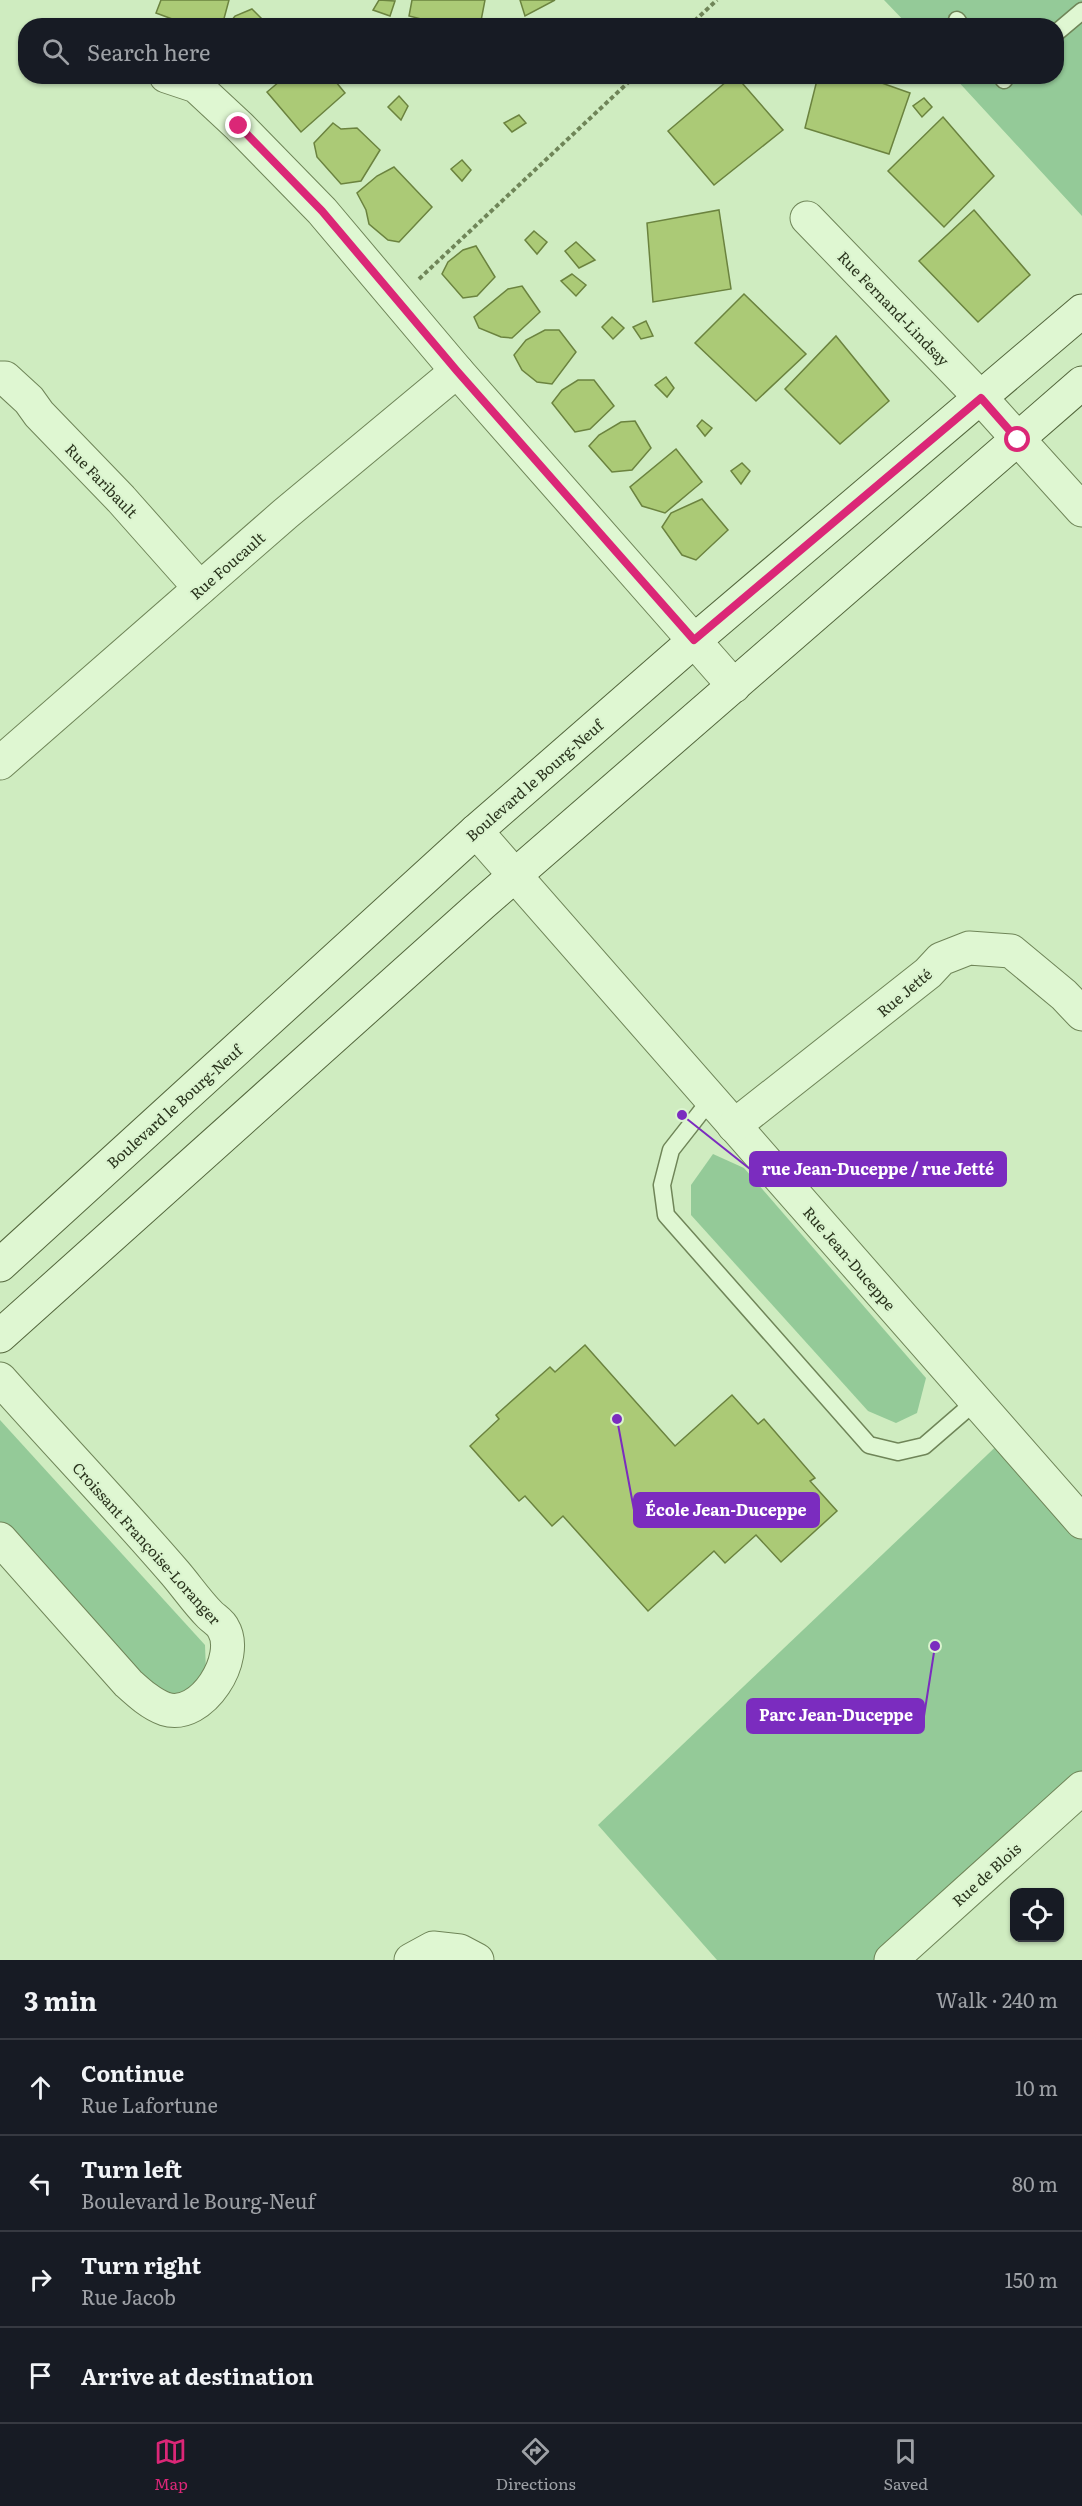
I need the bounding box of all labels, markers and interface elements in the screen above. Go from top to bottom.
search box [18,18,1064,84]
icon: search [39,35,72,68]
text: Search here [87,35,210,68]
route end [225,112,251,138]
street label: Rue Fernand-Lindsay [833,245,955,371]
route start [1004,426,1030,452]
street label: Rue Faribault [60,437,144,523]
street label: Rue Foucault [184,526,270,604]
street label: Boulevard le Bourg-Neuf [460,713,609,846]
street label: Rue Jetté [871,962,937,1022]
street label: Boulevard le Bourg-Neuf [101,1038,248,1173]
callout: rue Jean-Duceppe / rue Jetté [750,1152,1006,1186]
text: rue Jean-Duceppe / rue Jetté [762,1156,994,1180]
street label: Rue Jean-Duceppe [798,1201,902,1315]
street label: Croissant Françoise-Loranger [67,1457,227,1629]
callout: École Jean-Duceppe [634,1493,819,1527]
text: École Jean-Duceppe [645,1497,807,1521]
callout: Parc Jean-Duceppe [747,1699,924,1733]
text: Parc Jean-Duceppe [759,1702,913,1726]
street label: Rue de Blois [946,1837,1026,1911]
map controls [1010,1888,1064,1942]
button: locate [1010,1888,1064,1942]
text: 3 min [24,1980,97,2019]
text: Walk · 240 m [936,1984,1058,2014]
text: Continue [81,2056,184,2089]
icon: ahead [24,2071,57,2104]
text: 10 m [1015,2072,1058,2102]
text: Rue Lafortune [81,2089,218,2119]
text: Turn left [81,2152,182,2185]
icon: left [24,2167,57,2200]
text: 80 m [1012,2168,1058,2198]
text: Boulevard le Bourg-Neuf [81,2185,315,2215]
text: Turn right [81,2248,201,2281]
icon: right [24,2263,57,2296]
text: 150 m [1005,2264,1058,2294]
text: Rue Jacob [81,2281,176,2311]
icon: arrive [24,2359,57,2392]
text: Arrive at destination [81,2359,314,2392]
tab: Map [154,2435,188,2495]
tab: Directions [496,2435,576,2495]
tab: Saved [884,2435,928,2495]

